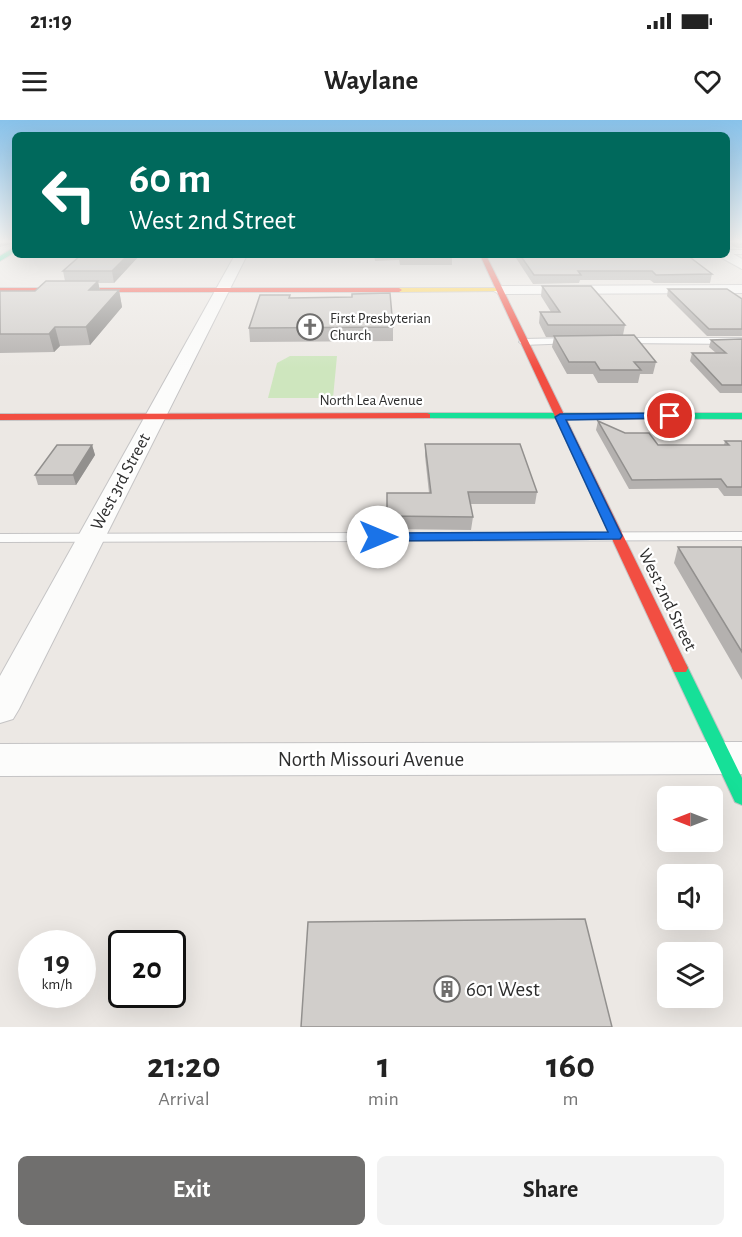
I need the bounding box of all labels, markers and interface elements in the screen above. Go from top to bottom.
text: 21:19 [30,10,72,32]
icon: menu [18,65,51,98]
icon: heart [691,65,724,98]
text: Waylane [324,67,418,94]
icon: left [30,156,108,234]
text: 60 m [129,158,211,200]
text: West 2nd Street [129,207,296,234]
place label: First Presbyterian Church [330,311,431,343]
church icon: First Presbyterian Church [295,312,325,342]
pin [644,390,695,441]
street label: North Lea Avenue [319,393,423,408]
icon: arrive [653,399,686,432]
street label: West 3rd Street [88,430,154,533]
position arrow [346,505,410,569]
street label: West 2nd Street [635,546,700,654]
street label: North Missouri Avenue [278,749,464,770]
north arrow [657,786,723,852]
map controls [657,786,723,1008]
button: sound [657,864,723,930]
speed limit sign: 20 [108,930,186,1008]
button: layers [657,942,723,1008]
text: 19 [44,947,70,977]
building icon: 601 West [432,974,462,1004]
text: km/h [42,977,72,992]
place label: 601 West [466,979,540,1000]
text: 21:20 [147,1048,221,1084]
text: 1 [377,1048,390,1084]
text: 160 [546,1048,595,1084]
text: Arrival [158,1089,210,1109]
text: min [368,1089,399,1109]
text: m [562,1089,578,1109]
button: Exit [18,1156,365,1225]
button: Share [377,1156,724,1225]

